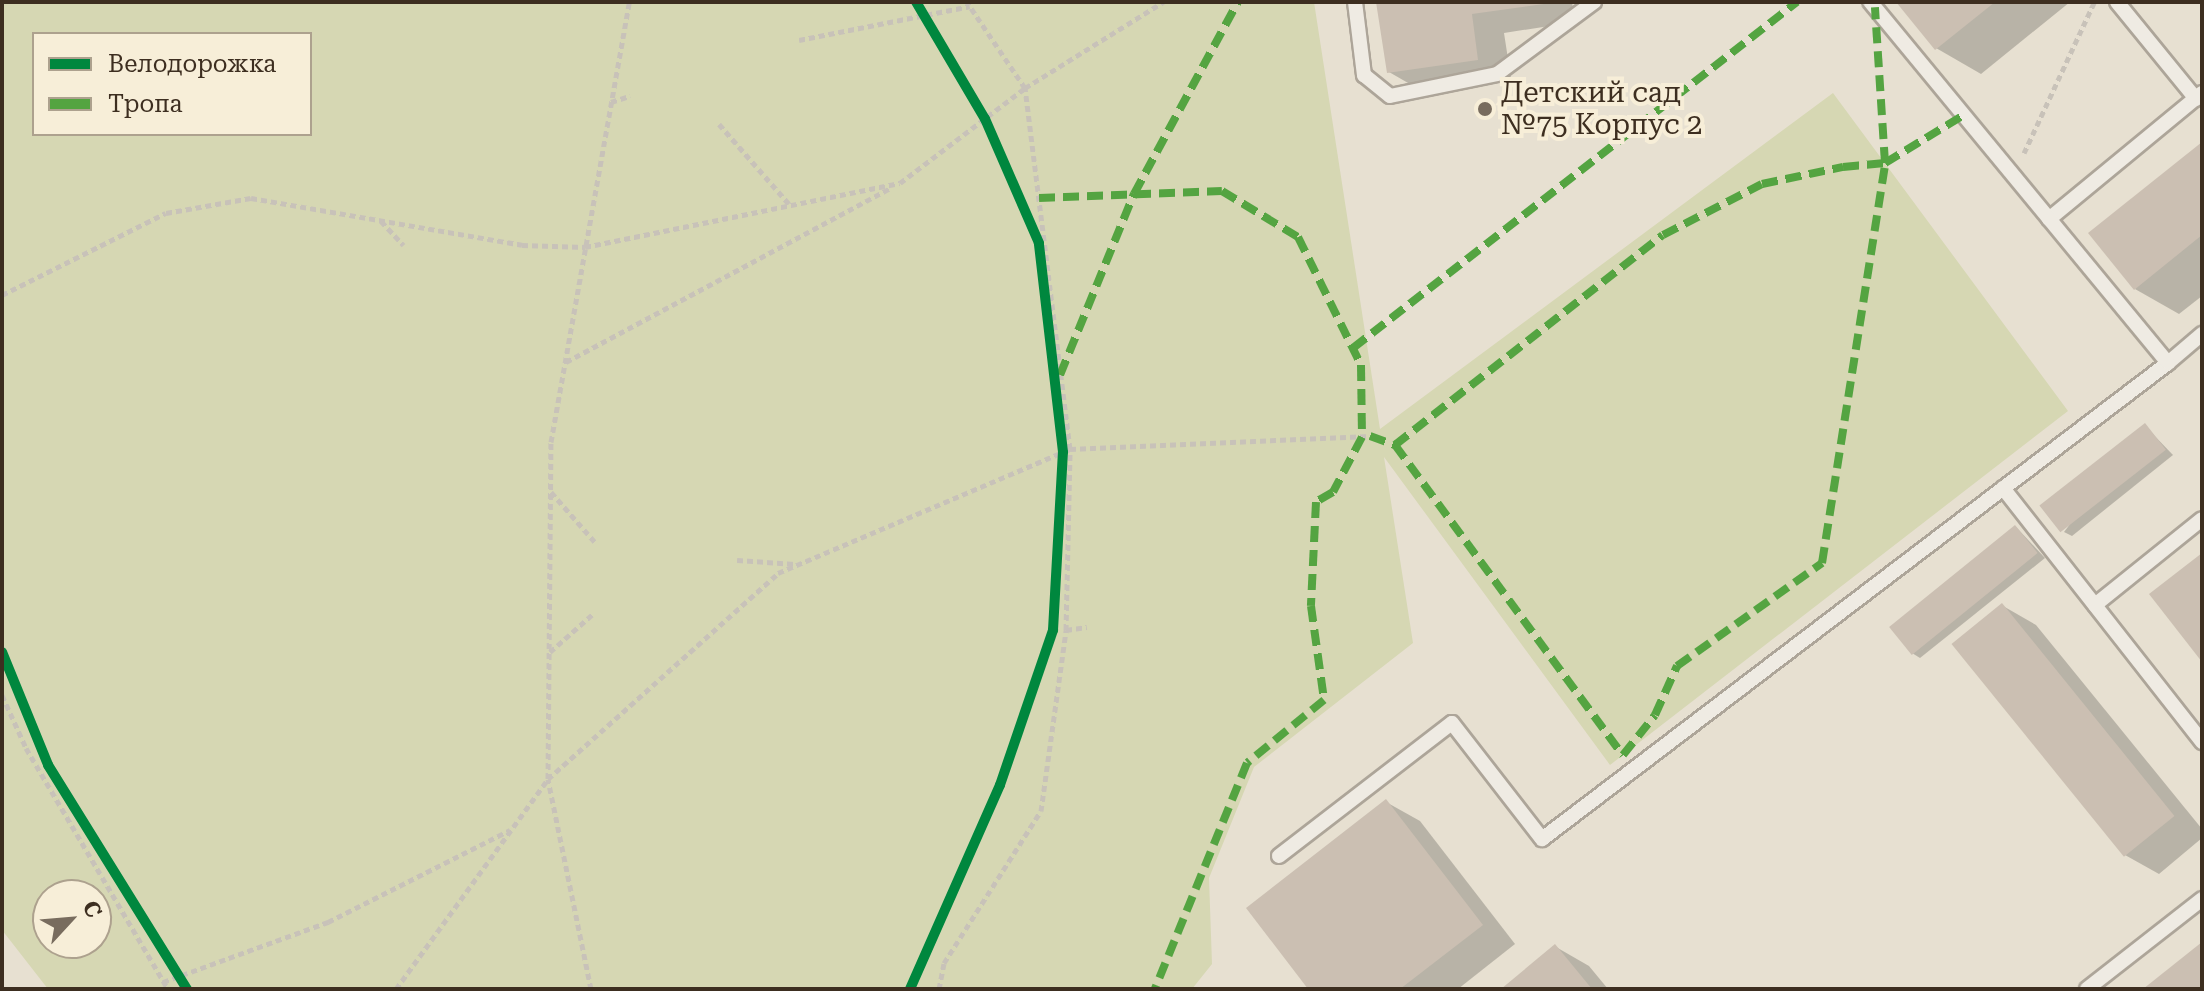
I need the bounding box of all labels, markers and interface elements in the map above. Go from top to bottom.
legend [32,32,312,136]
text: Велодорожка [108,50,276,78]
place label: Детский сад №75 Корпус 2 [1501,76,1702,142]
text: Тропа [108,90,183,118]
marker: Детский сад №75 Корпус 2 [1476,100,1494,118]
north arrow [32,879,112,959]
text: С [78,897,107,922]

